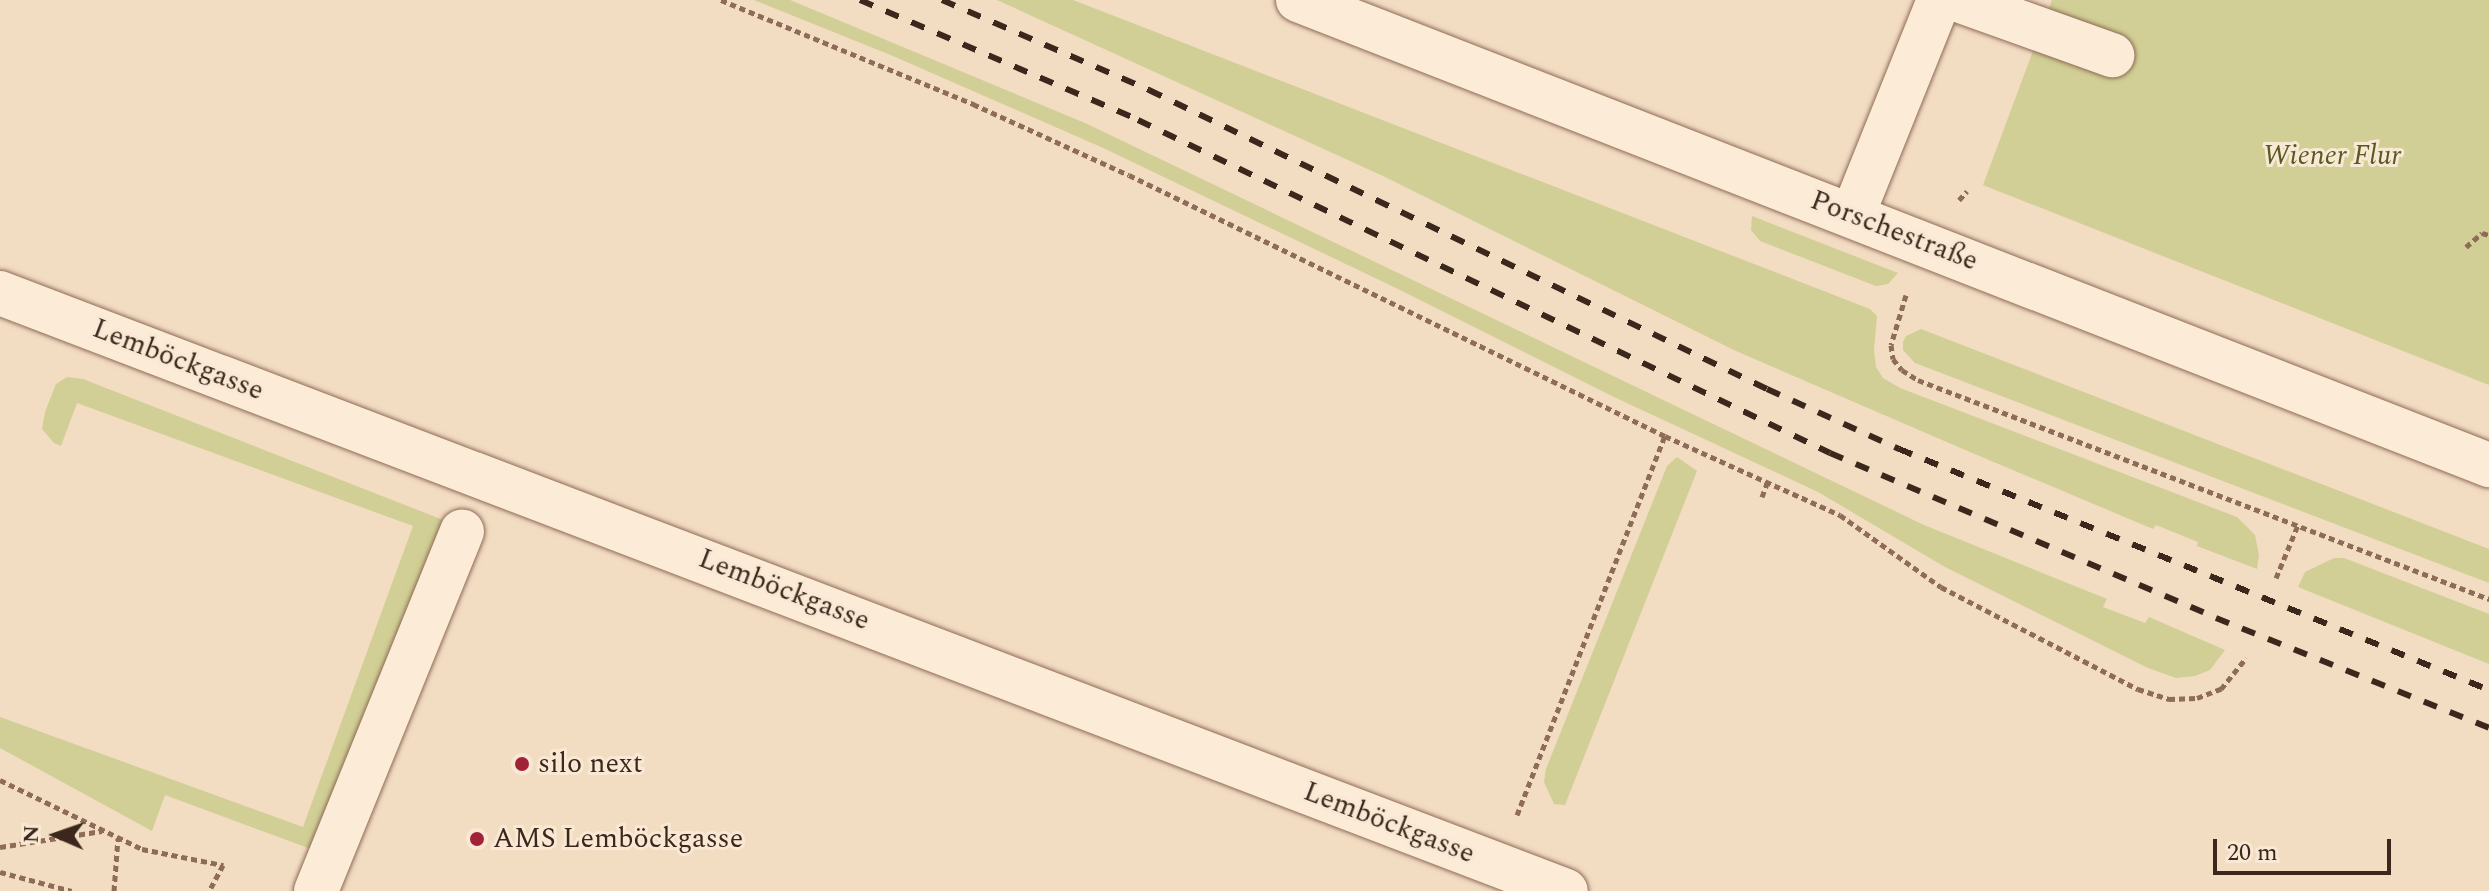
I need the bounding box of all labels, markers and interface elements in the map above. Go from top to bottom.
park label: Wiener Flur [2263,139,2401,173]
street label: Porschestraße [1806,184,1982,278]
street label: Lemböckgasse [88,312,268,408]
street label: Lemböckgasse [694,542,874,638]
place label: silo next [538,747,643,781]
marker: silo next [513,755,531,773]
street label: Lemböckgasse [1299,775,1479,871]
north arrow [16,795,96,875]
place label: AMS Lemböckgasse [493,822,743,856]
scale bar [2217,823,2395,873]
text: N [15,825,48,844]
marker: AMS Lemböckgasse [468,830,486,848]
text: 20 m [2227,835,2278,871]

